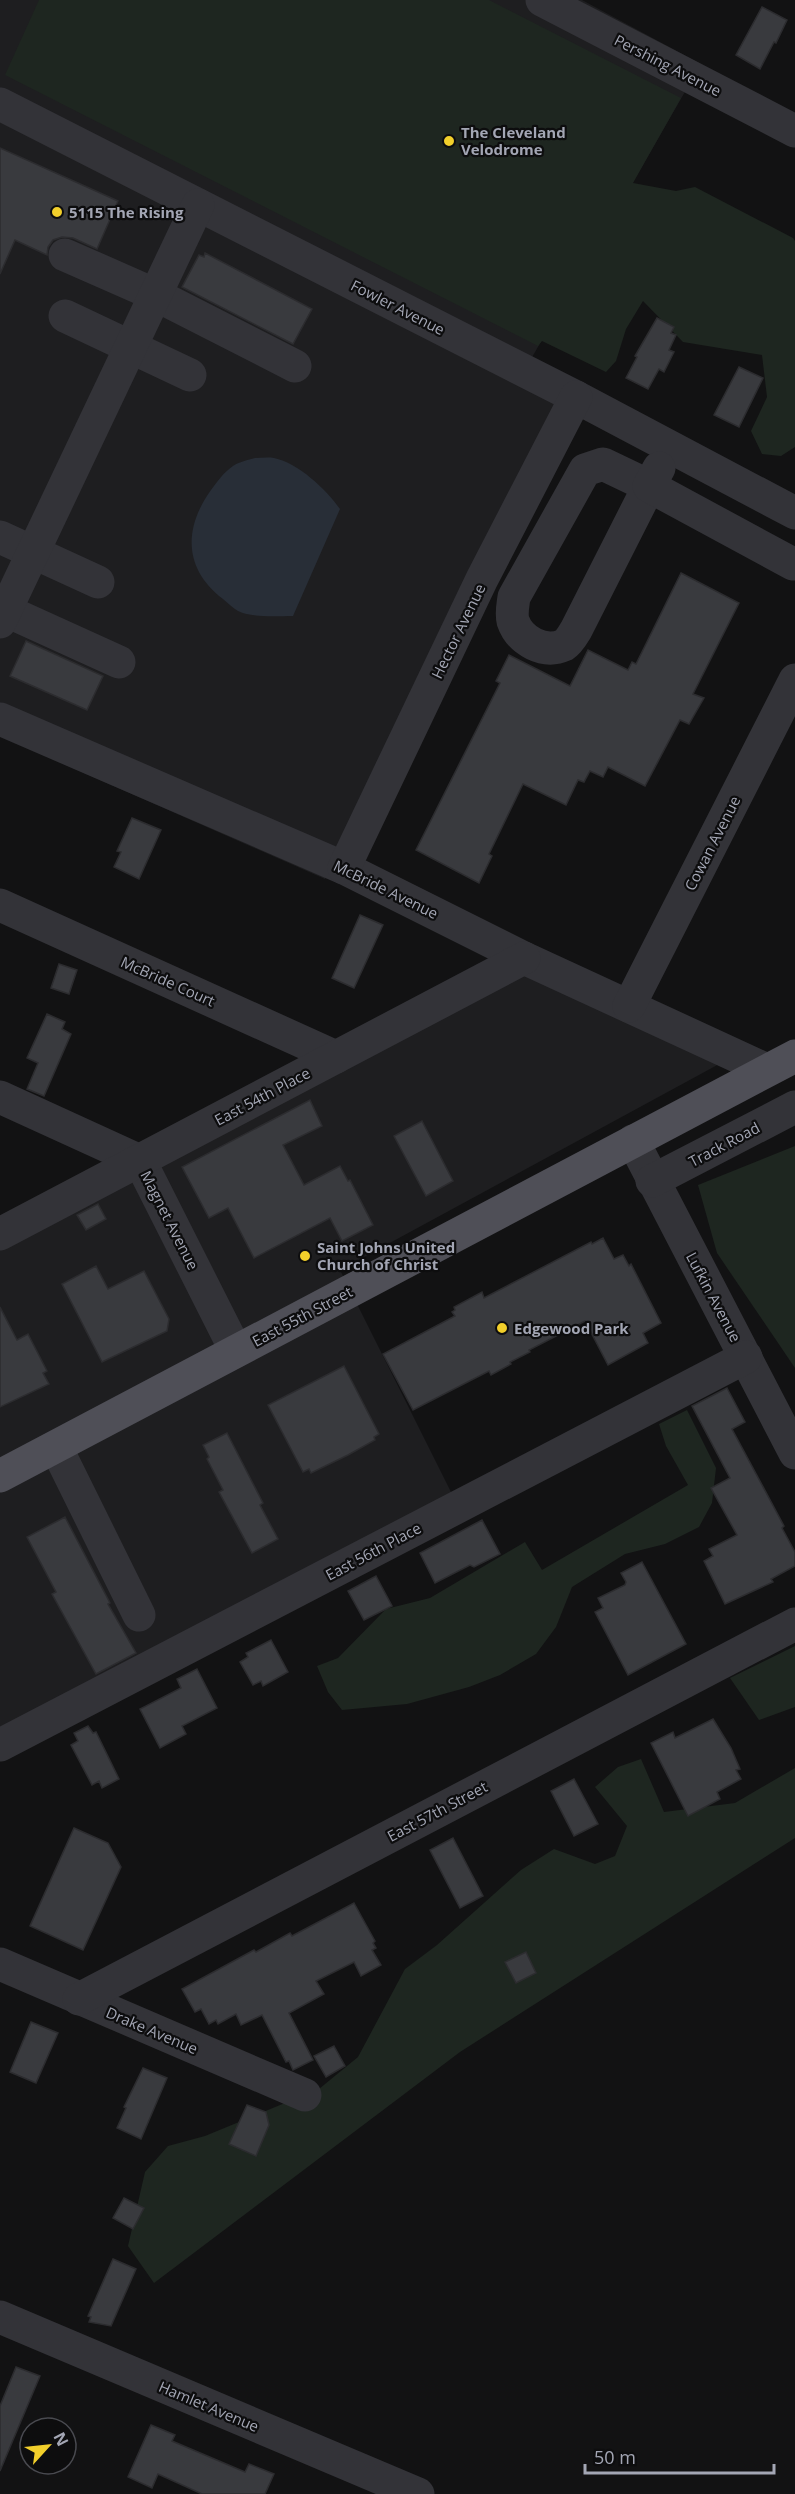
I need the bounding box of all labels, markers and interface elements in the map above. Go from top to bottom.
street label: Pershing Avenue [611,29,725,101]
place label: The Cleveland Velodrome [461,122,566,159]
marker: The Cleveland Velodrome [442,134,456,148]
place label: 5115 The Rising [69,202,184,222]
marker: 5115 The Rising [50,205,64,219]
street label: Fowler Avenue [348,275,448,339]
street label: Hector Avenue [426,580,490,682]
street label: Cowan Avenue [680,792,744,894]
street label: McBride Avenue [330,855,442,923]
street label: McBride Court [118,951,218,1011]
street label: East 54th Place [211,1062,313,1130]
street label: Track Road [685,1117,763,1171]
street label: Magnet Avenue [136,1167,204,1273]
place label: Saint Johns United Church of Christ [317,1237,455,1274]
marker: Saint Johns United Church of Christ [298,1249,312,1263]
street label: Lufkin Avenue [682,1249,746,1345]
street label: East 55th Street [248,1281,356,1351]
place label: Edgewood Park [514,1318,629,1338]
marker: Edgewood Park [495,1321,509,1335]
street label: East 56th Place [322,1517,424,1585]
street label: East 57th Street [383,1776,491,1846]
street label: Drake Avenue [103,2002,201,2058]
street label: Hamlet Avenue [156,2376,262,2436]
north arrow [18,2416,78,2476]
text: N [49,2428,74,2450]
scale bar [585,2437,774,2475]
text: 50 m [594,2445,636,2469]

